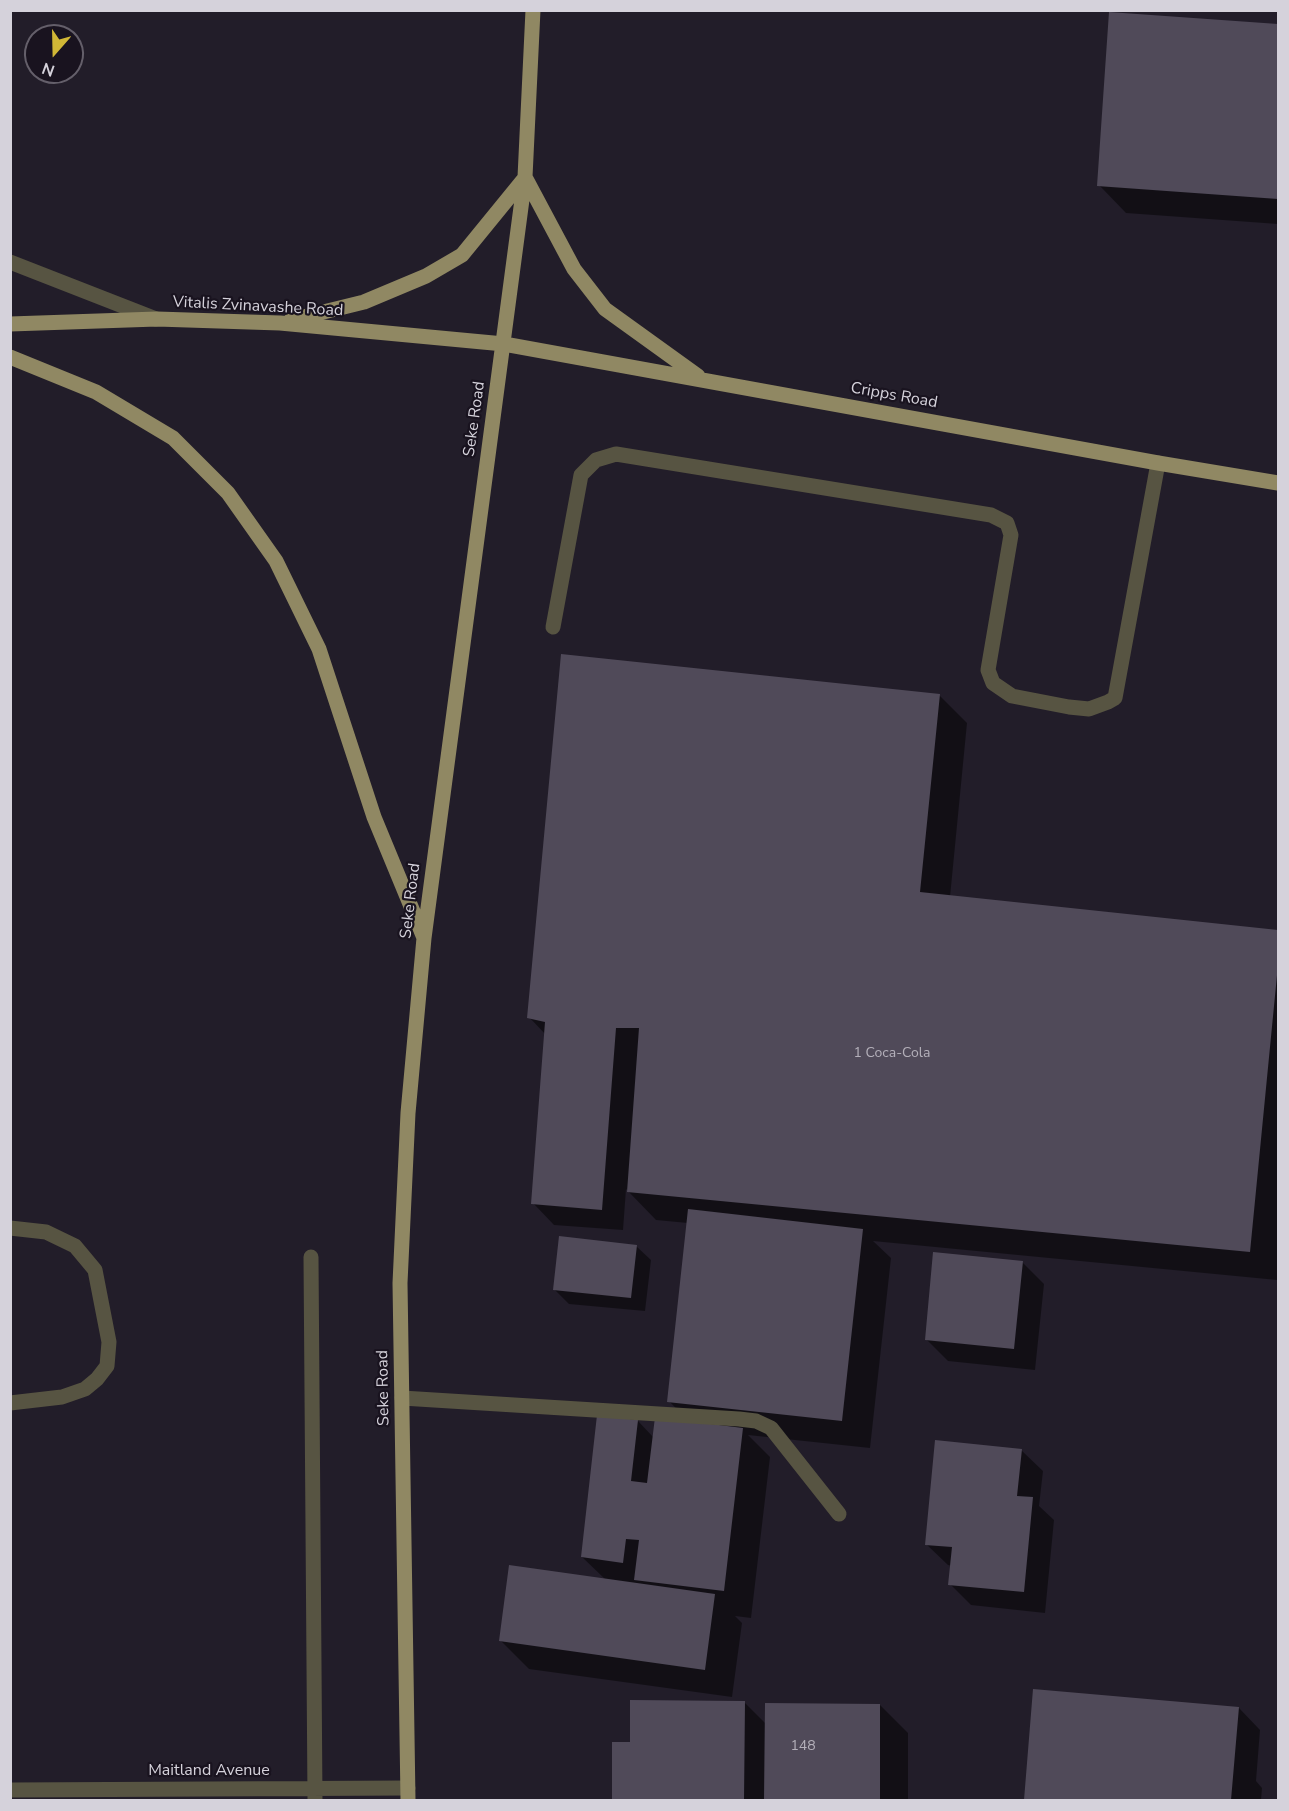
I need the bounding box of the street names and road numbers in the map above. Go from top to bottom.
street label: Vitalis Zvinavashe Road [172,293,344,321]
street label: Cripps Road [849,379,939,413]
street label: Seke Road [460,380,490,458]
street label: Seke Road [397,862,425,940]
street label: Seke Road [374,1350,394,1426]
street label: Maitland Avenue [148,1761,270,1781]

